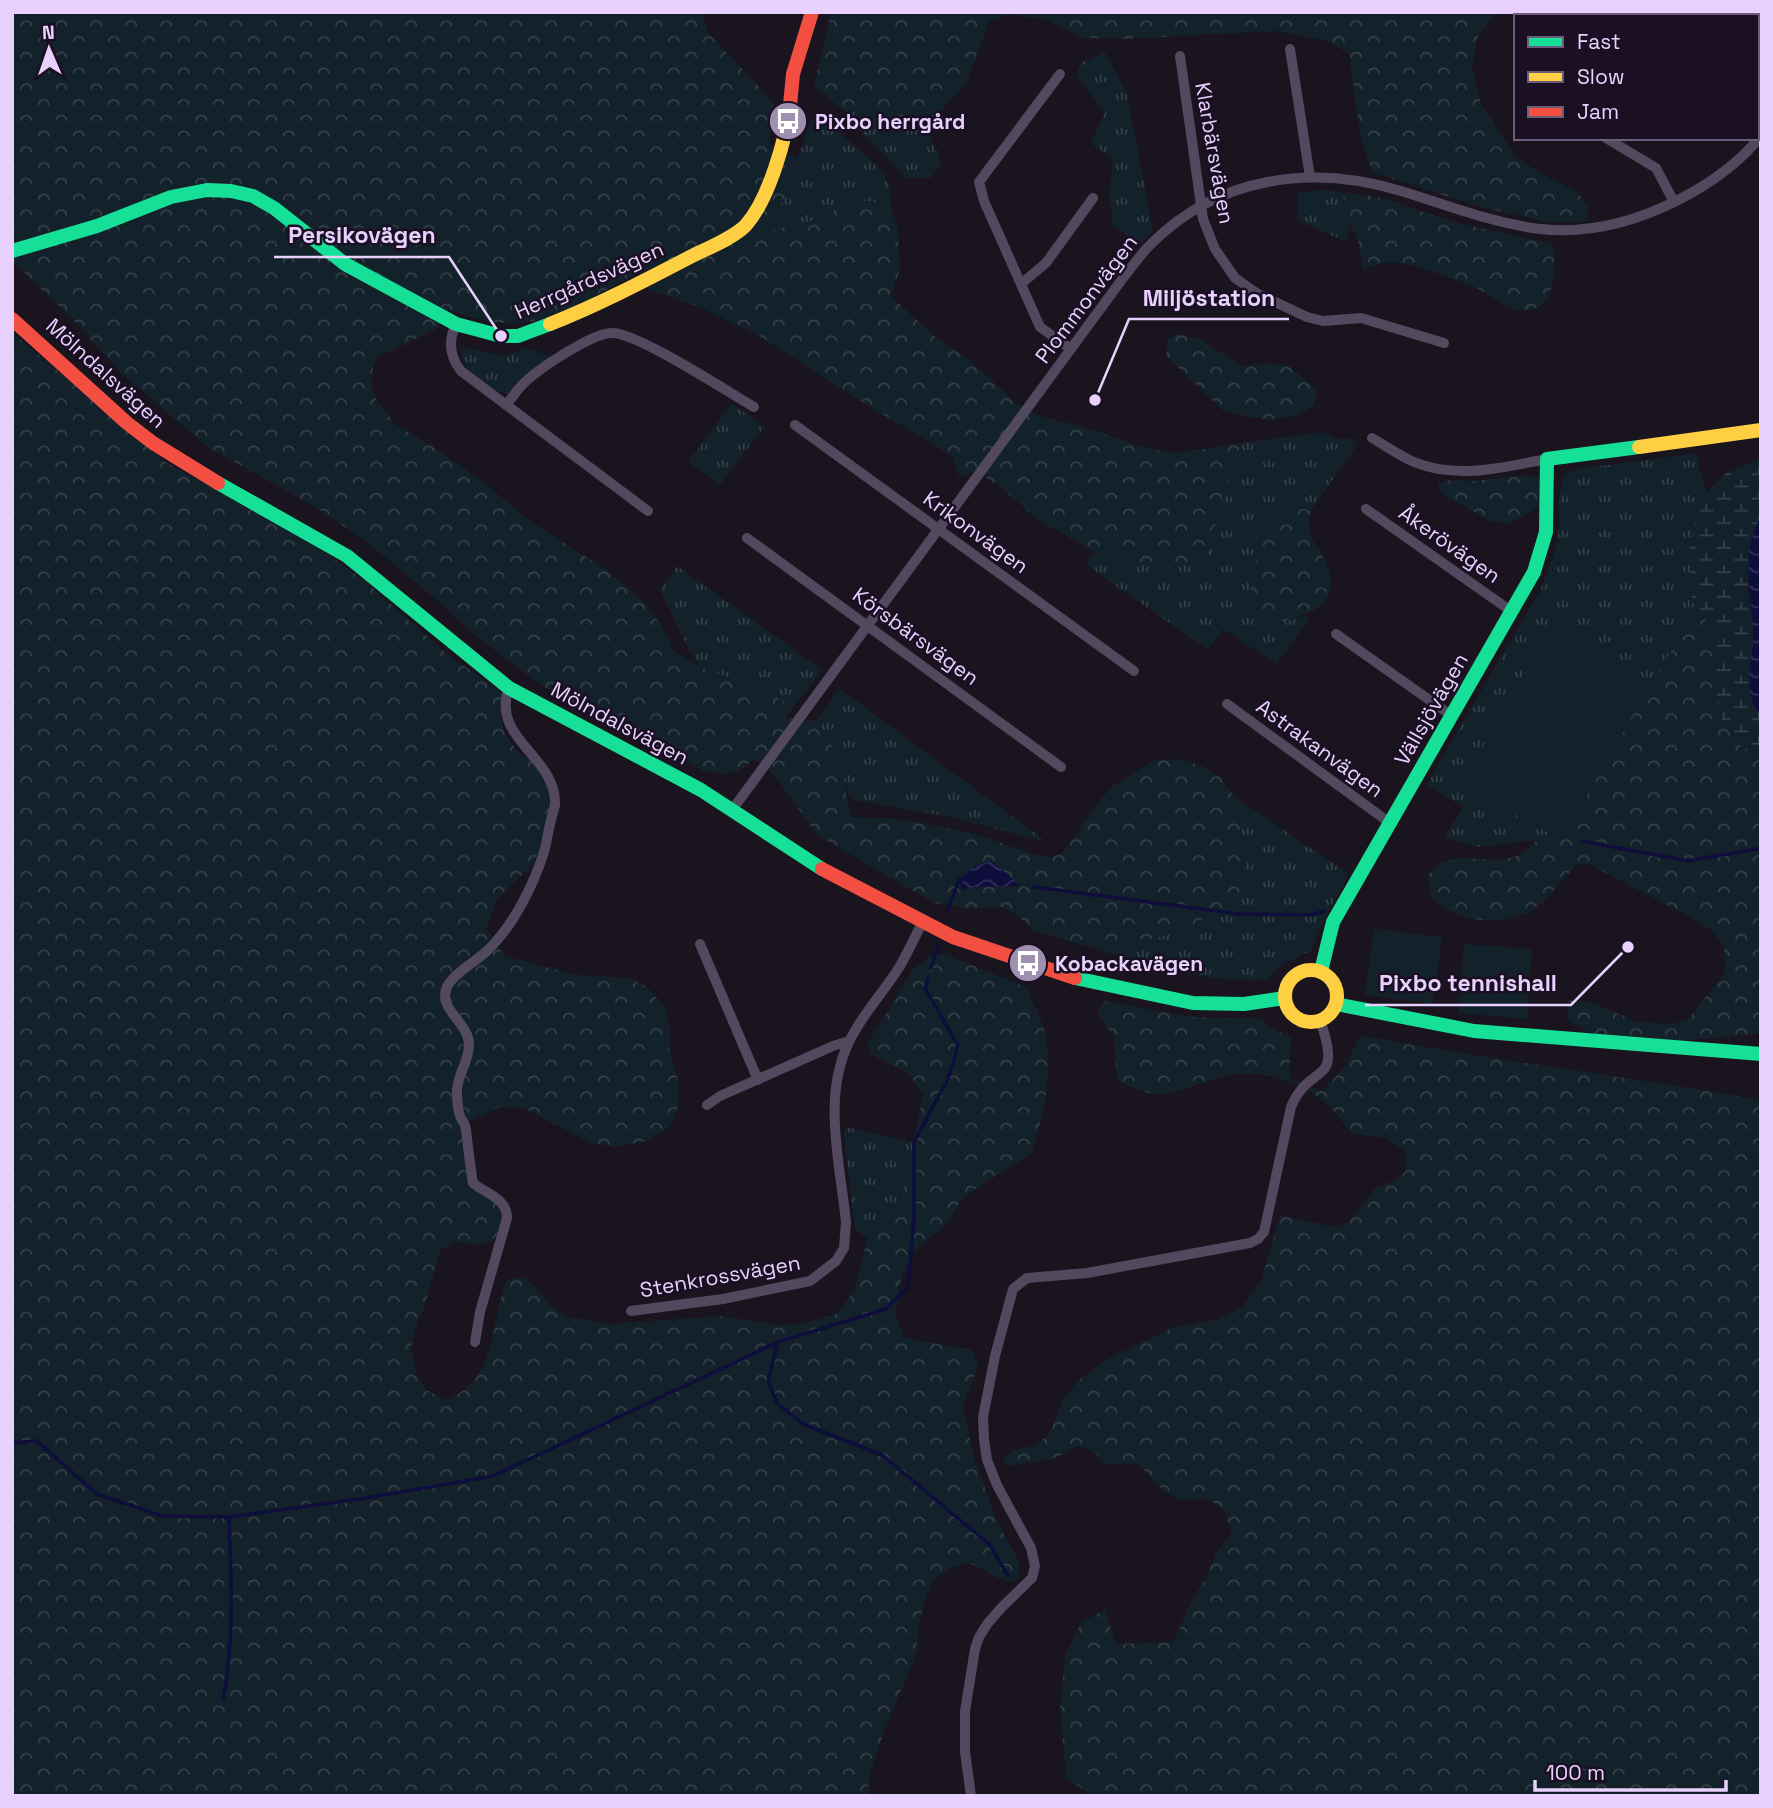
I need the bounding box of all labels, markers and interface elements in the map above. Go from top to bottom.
north arrow [14,14,84,84]
legend [1514,14,1759,140]
text: N [42,20,55,45]
text: Fast [1577,28,1621,55]
text: Slow [1577,63,1625,90]
street label: Klarbärsvägen [1189,80,1241,226]
text: Jam [1577,98,1619,125]
bus stop icon: Pixbo herrgård [767,100,809,142]
place label: Pixbo herrgård [815,108,965,135]
callout: Persikovägen [274,213,449,257]
text: Persikovägen [288,220,436,250]
street label: Plommonvägen [1029,229,1143,369]
street label: Herrgårdsvägen [510,235,668,325]
callout: Miljöstation [1129,275,1289,319]
text: Miljöstation [1143,283,1275,313]
street label: Mölndalsvägen [40,312,172,434]
street label: Krikonvägen [918,485,1034,579]
street label: Åkerövägen [1394,499,1506,589]
street label: Körsbärsvägen [848,581,984,691]
street label: Vällsjövägen [1388,648,1474,770]
street label: Mölndalsvägen [546,675,694,771]
street label: Astrakanvägen [1251,693,1389,803]
bus stop icon: Kobackavägen [1007,942,1049,984]
place label: Kobackavägen [1055,950,1203,977]
callout: Pixbo tennishall [1365,961,1571,1005]
text: Pixbo tennishall [1379,968,1557,998]
street label: Stenkrossvägen [638,1249,802,1303]
scale bar [1535,1748,1726,1792]
text: 100 m [1546,1759,1605,1786]

